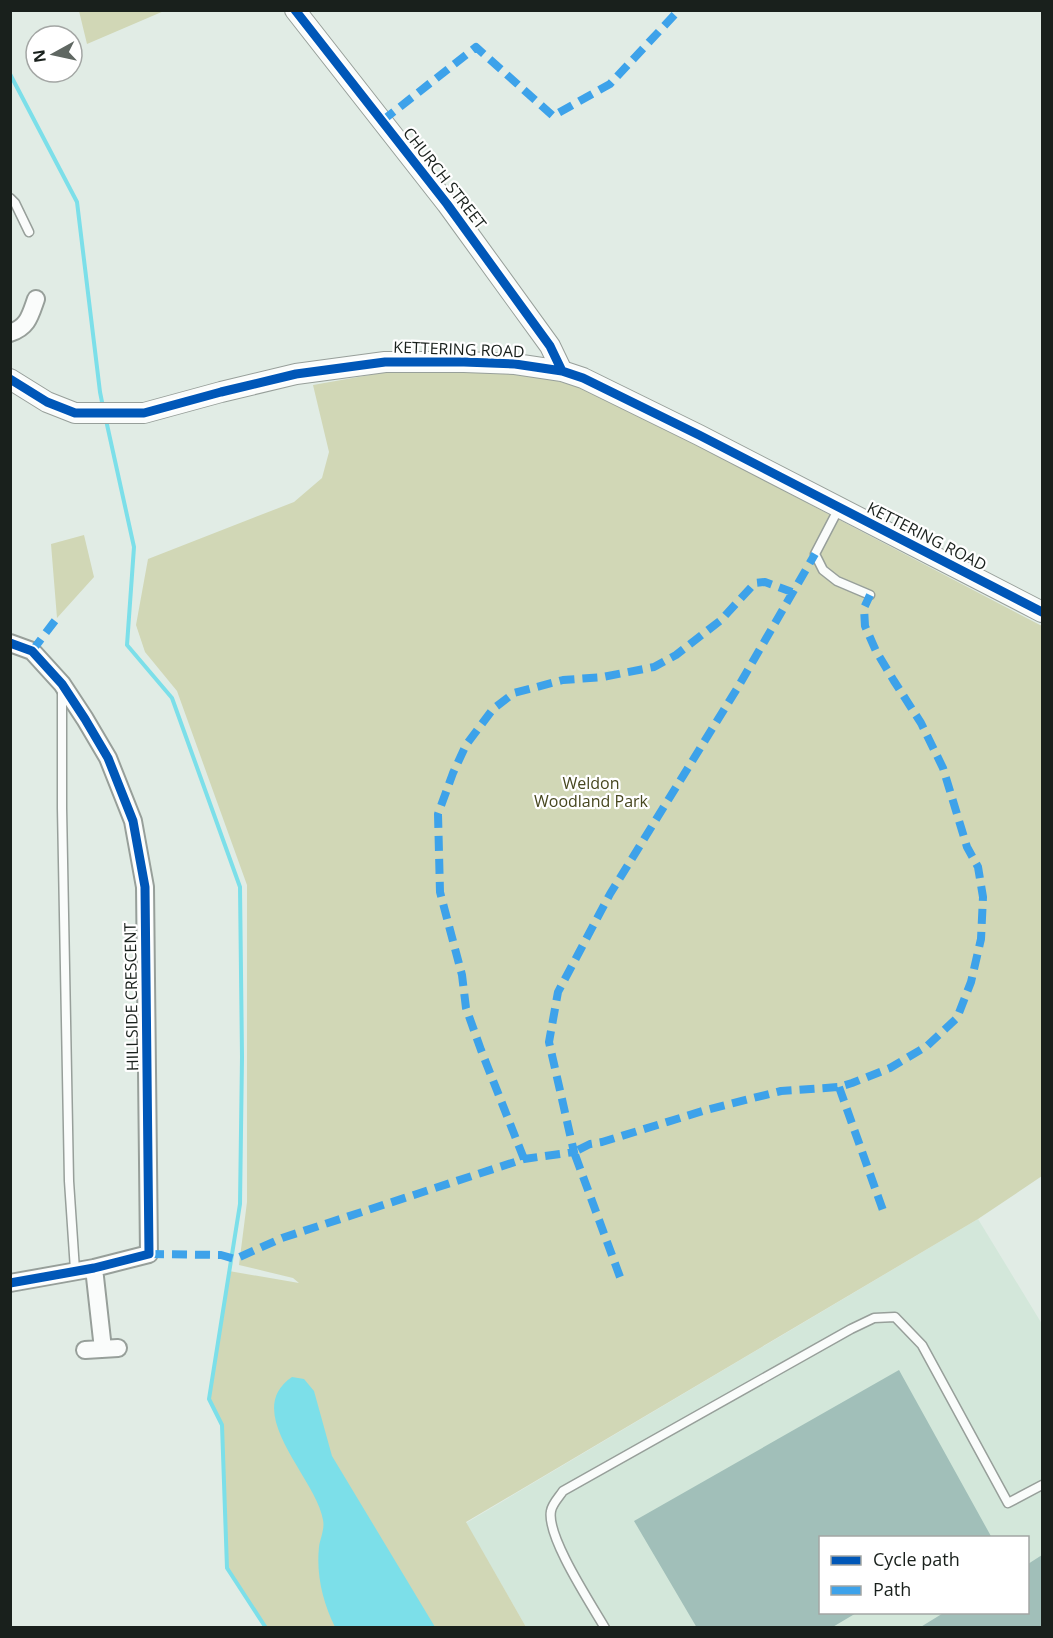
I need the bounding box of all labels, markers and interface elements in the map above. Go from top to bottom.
north arrow [24,24,84,84]
text: N [27,48,51,64]
street label: CHURCH STREET [398,123,492,234]
street label: KETTERING ROAD [393,336,525,362]
street label: KETTERING ROAD [863,496,991,576]
park label: Weldon Woodland Park [534,772,649,812]
street label: HILLSIDE CRESCENT [119,922,143,1071]
legend [819,1536,1029,1614]
text: Cycle path [873,1547,960,1571]
text: Path [873,1577,911,1601]

